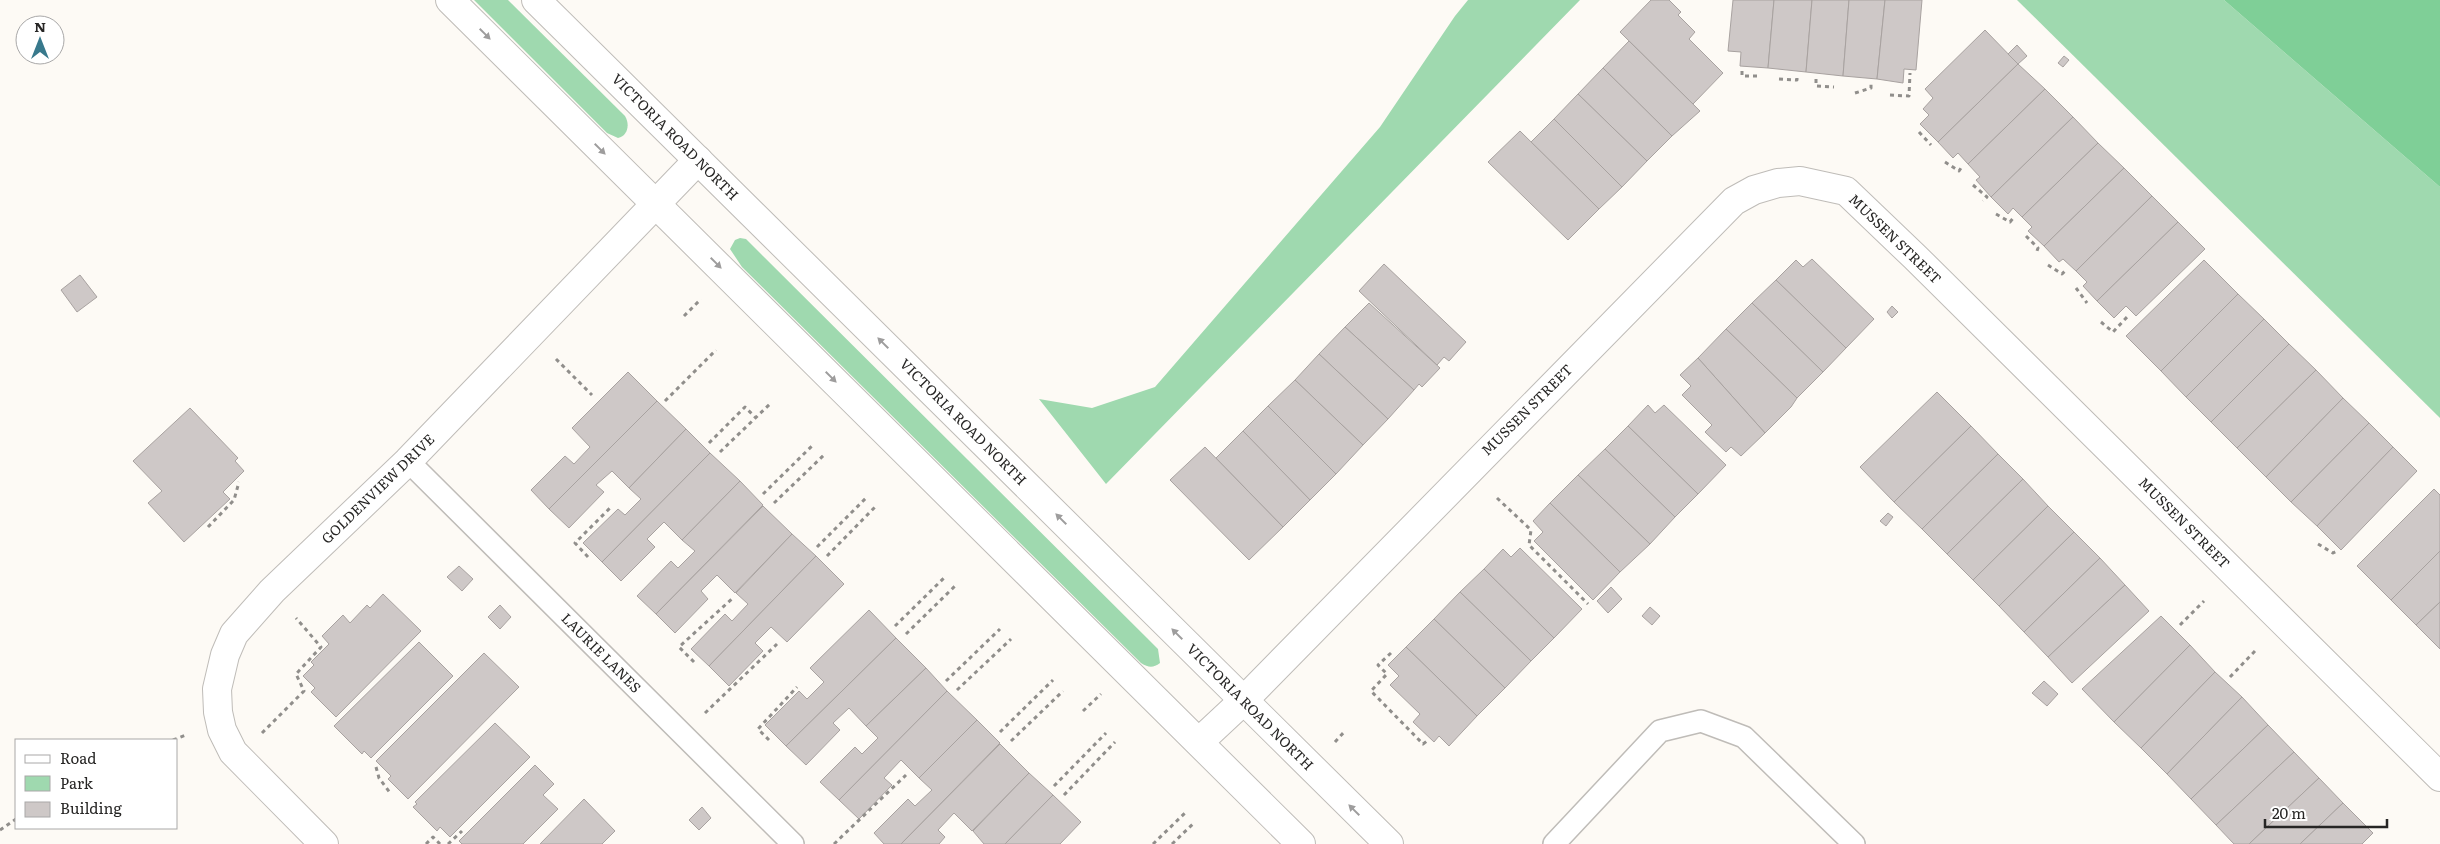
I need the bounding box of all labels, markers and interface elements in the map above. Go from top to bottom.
north arrow [15,15,65,65]
text: N [34,16,46,36]
one-way arrow [479,28,491,40]
street label: VICTORIA ROAD NORTH [608,68,744,204]
one-way arrow [594,143,606,155]
street label: MUSSEN STREET [1845,189,1946,288]
one-way arrow [710,257,722,269]
one-way arrow [878,338,890,350]
street label: VICTORIA ROAD NORTH [896,353,1032,489]
street label: MUSSEN STREET [1476,359,1576,459]
one-way arrow [825,371,837,383]
street label: GOLDENVIEW DRIVE [316,429,438,548]
street label: MUSSEN STREET [2135,472,2235,572]
one-way arrow [1055,513,1067,525]
street label: LAURIE LANES [557,608,646,697]
one-way arrow [1171,628,1183,640]
street label: VICTORIA ROAD NORTH [1183,638,1319,774]
legend [15,739,178,829]
text: Road [60,746,96,769]
text: Park [60,771,94,794]
text: Building [60,796,122,819]
scale bar [2265,796,2388,828]
text: 20 m [2272,801,2306,824]
one-way arrow [1348,804,1360,816]

